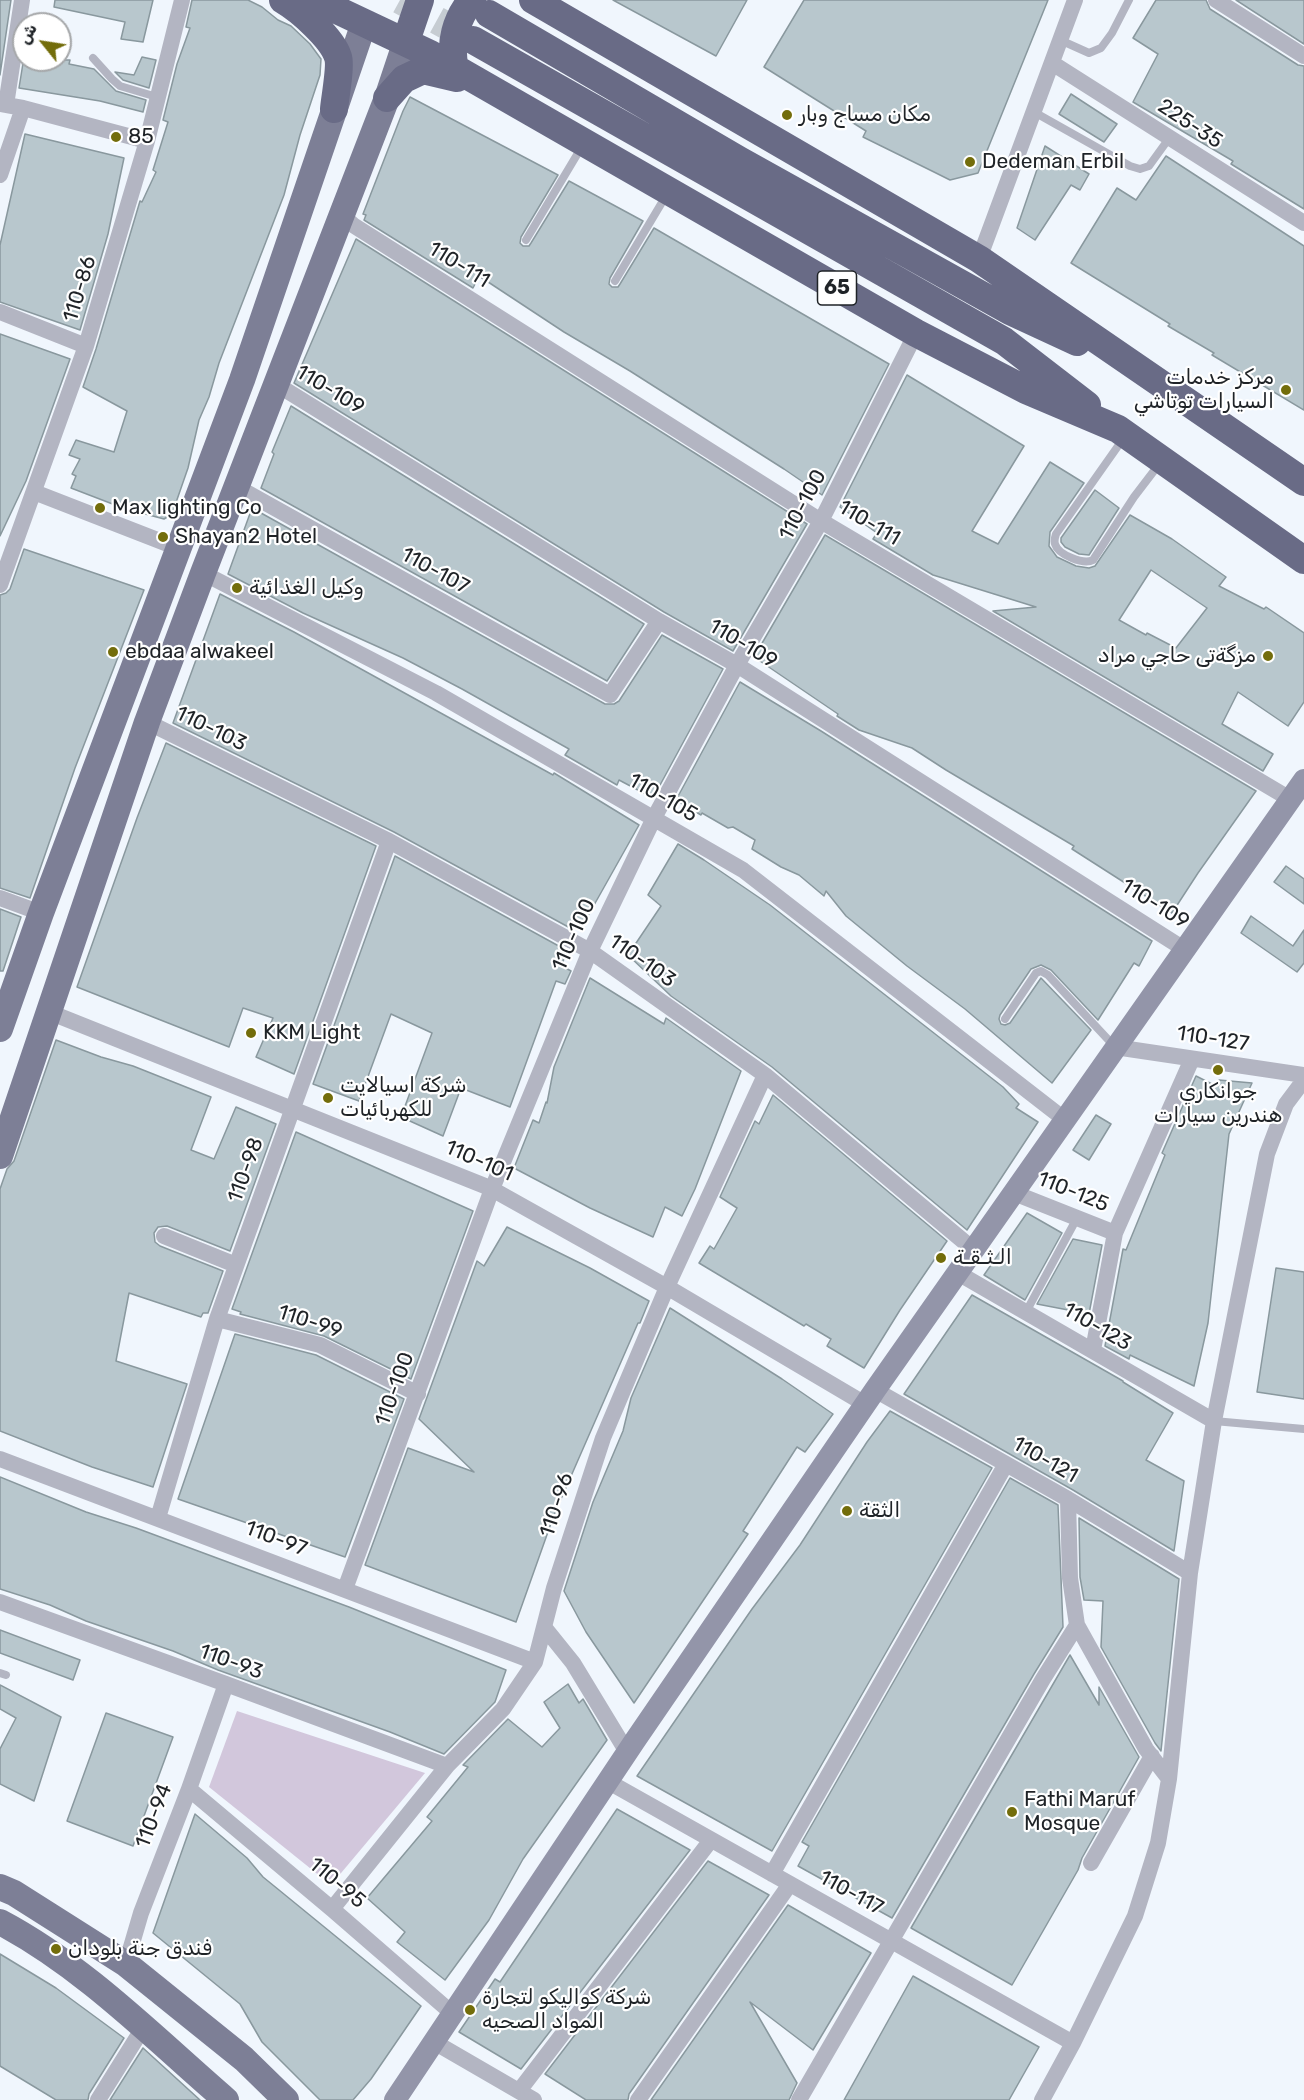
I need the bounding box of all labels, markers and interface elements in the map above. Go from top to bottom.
north arrow [12,12,72,72]
text: ش [14,20,41,47]
street label: 225-35 [1153,94,1227,154]
place label: مكان مساج وبار [799,102,931,128]
marker: مكان مساج وبار [780,108,794,122]
place label: 85 [128,124,154,150]
marker: 85 [109,130,123,144]
place label: Dedeman Erbil [982,149,1124,175]
marker: Dedeman Erbil [963,155,977,169]
street label: 110-111 [424,236,494,294]
street label: 110-86 [58,253,102,325]
road number: 65 [818,271,856,305]
street label: 110-109 [291,360,369,420]
place label: مركز خدمات السيارات توتاشي [1134,365,1274,415]
marker: مركز خدمات السيارات توتاشي [1279,383,1293,397]
street label: 110-100 [774,465,832,545]
place label: Max lighting Co [112,495,262,521]
street label: 110-111 [834,495,904,551]
marker: Max lighting Co [93,501,107,515]
place label: Shayan2 Hotel [175,524,317,550]
marker: Shayan2 Hotel [156,530,170,544]
street label: 110-107 [397,542,473,600]
place label: وكيل الغذائية [249,575,364,601]
marker: وكيل الغذائية [230,581,244,595]
street label: 110-109 [704,614,782,674]
place label: ebdaa alwakeel [125,639,274,665]
place label: مزگةتی حاجي مراد [1098,643,1256,669]
marker: ebdaa alwakeel [106,645,120,659]
marker: مزگةتی حاجي مراد [1261,649,1275,663]
street label: 110-103 [171,701,251,757]
street label: 110-105 [624,768,702,828]
street label: 110-109 [1116,873,1194,935]
street label: 110-100 [547,895,601,975]
street label: 110-103 [604,929,680,993]
place label: KKM Light [263,1020,360,1046]
street label: 110-127 [1175,1021,1251,1057]
marker: KKM Light [244,1026,258,1040]
marker: جوانكاري هندرين سيارات [1211,1063,1225,1077]
place label: شركة اسيالايت للكهربائيات [340,1073,467,1123]
place label: جوانكاري هندرين سيارات [1154,1079,1282,1129]
marker: شركة اسيالايت للكهربائيات [321,1091,335,1105]
street label: 110-98 [223,1134,269,1206]
street label: 110-101 [441,1135,517,1187]
street label: 110-125 [1034,1166,1112,1218]
place label: الـثـقـة [953,1245,1012,1271]
marker: الـثـقـة [934,1251,948,1265]
street label: 110-123 [1058,1297,1136,1357]
street label: 110-99 [275,1300,345,1344]
street label: 110-100 [370,1349,420,1429]
street label: 110-121 [1008,1431,1082,1489]
street label: 110-96 [535,1470,579,1540]
place label: الثقة [859,1498,900,1524]
marker: الثقة [840,1504,854,1518]
street label: 110-97 [241,1516,311,1562]
street label: 110-93 [196,1639,266,1685]
street label: 110-94 [130,1780,178,1852]
place label: Fathi Maruf Mosque [1024,1787,1135,1837]
marker: Fathi Maruf Mosque [1005,1805,1019,1819]
street label: 110-95 [304,1852,370,1914]
street label: 110-117 [815,1865,887,1921]
place label: فندق جنة بلودان [68,1936,212,1962]
marker: فندق جنة بلودان [49,1942,63,1956]
place label: شركة كواليكو لتجارة المواد الصحيه [482,1985,651,2035]
marker: شركة كواليكو لتجارة المواد الصحيه [463,2003,477,2017]

